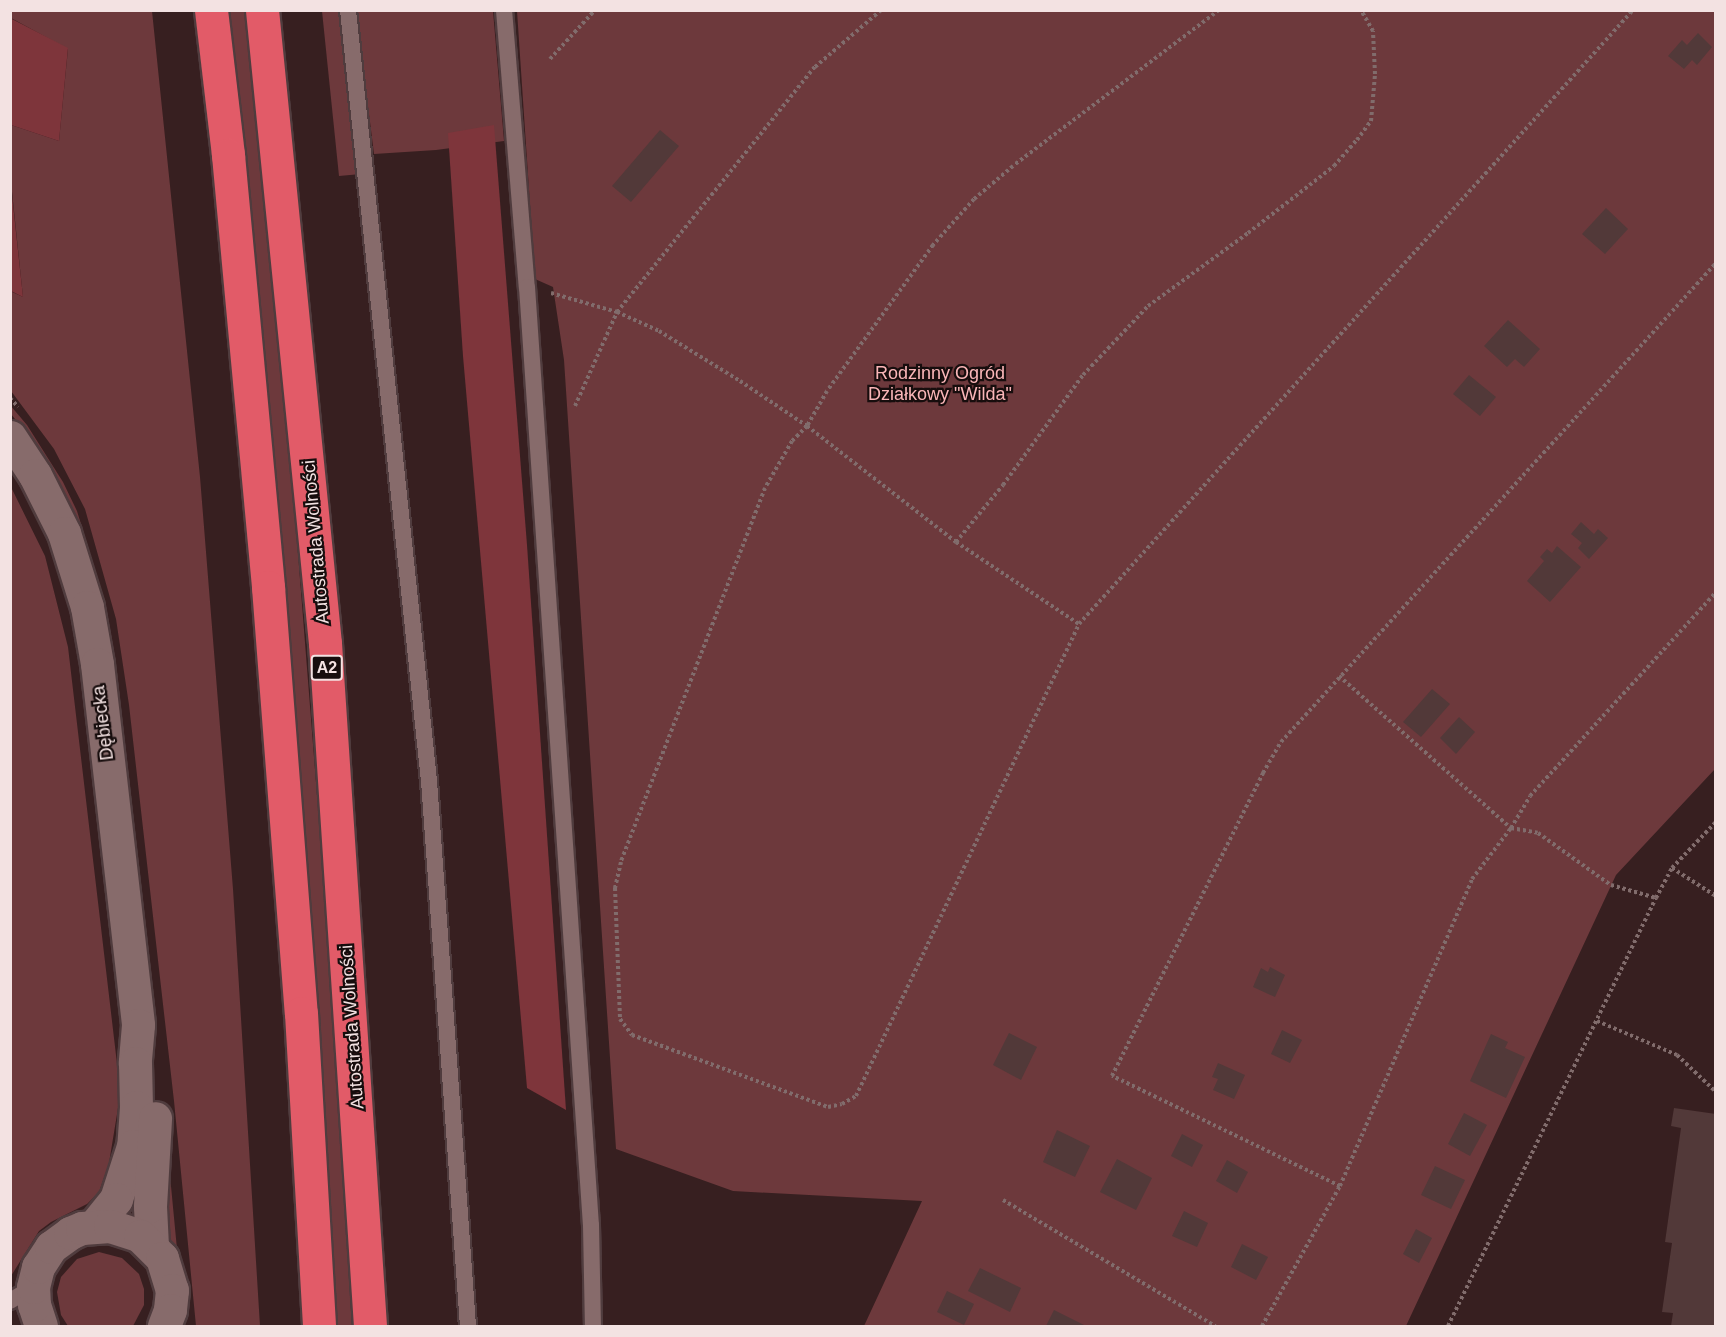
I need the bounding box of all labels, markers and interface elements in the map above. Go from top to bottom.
park label: Rodzinny Ogród Działkowy "Wilda" [868,363,1012,406]
street label: Autostrada Wolności [298,459,334,625]
road number: A2 [310,655,344,681]
street label: Dębiecka [88,684,118,762]
street label: Autostrada Wolności [335,944,369,1110]

